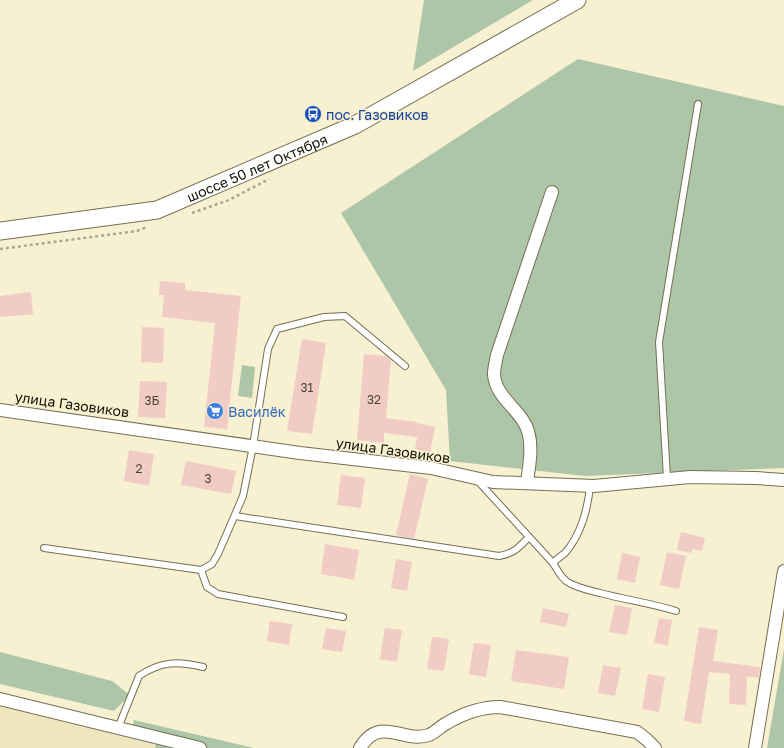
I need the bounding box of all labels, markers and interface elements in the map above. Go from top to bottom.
bus stop icon: пос. Газовиков [303,104,323,124]
place label: пос. Газовиков [326,106,429,123]
street label: шоссе 50 лет Октября [184,129,330,205]
house number: 31 [301,380,314,395]
street label: улица Газовиков [14,388,130,420]
house number: 32 [367,392,381,407]
house number: 3Б [144,393,160,408]
supermarket icon: Василёк [205,401,225,421]
place label: Василёк [228,403,286,420]
street label: улица Газовиков [335,434,451,466]
house number: 2 [136,461,143,476]
house number: 3 [204,471,212,486]

